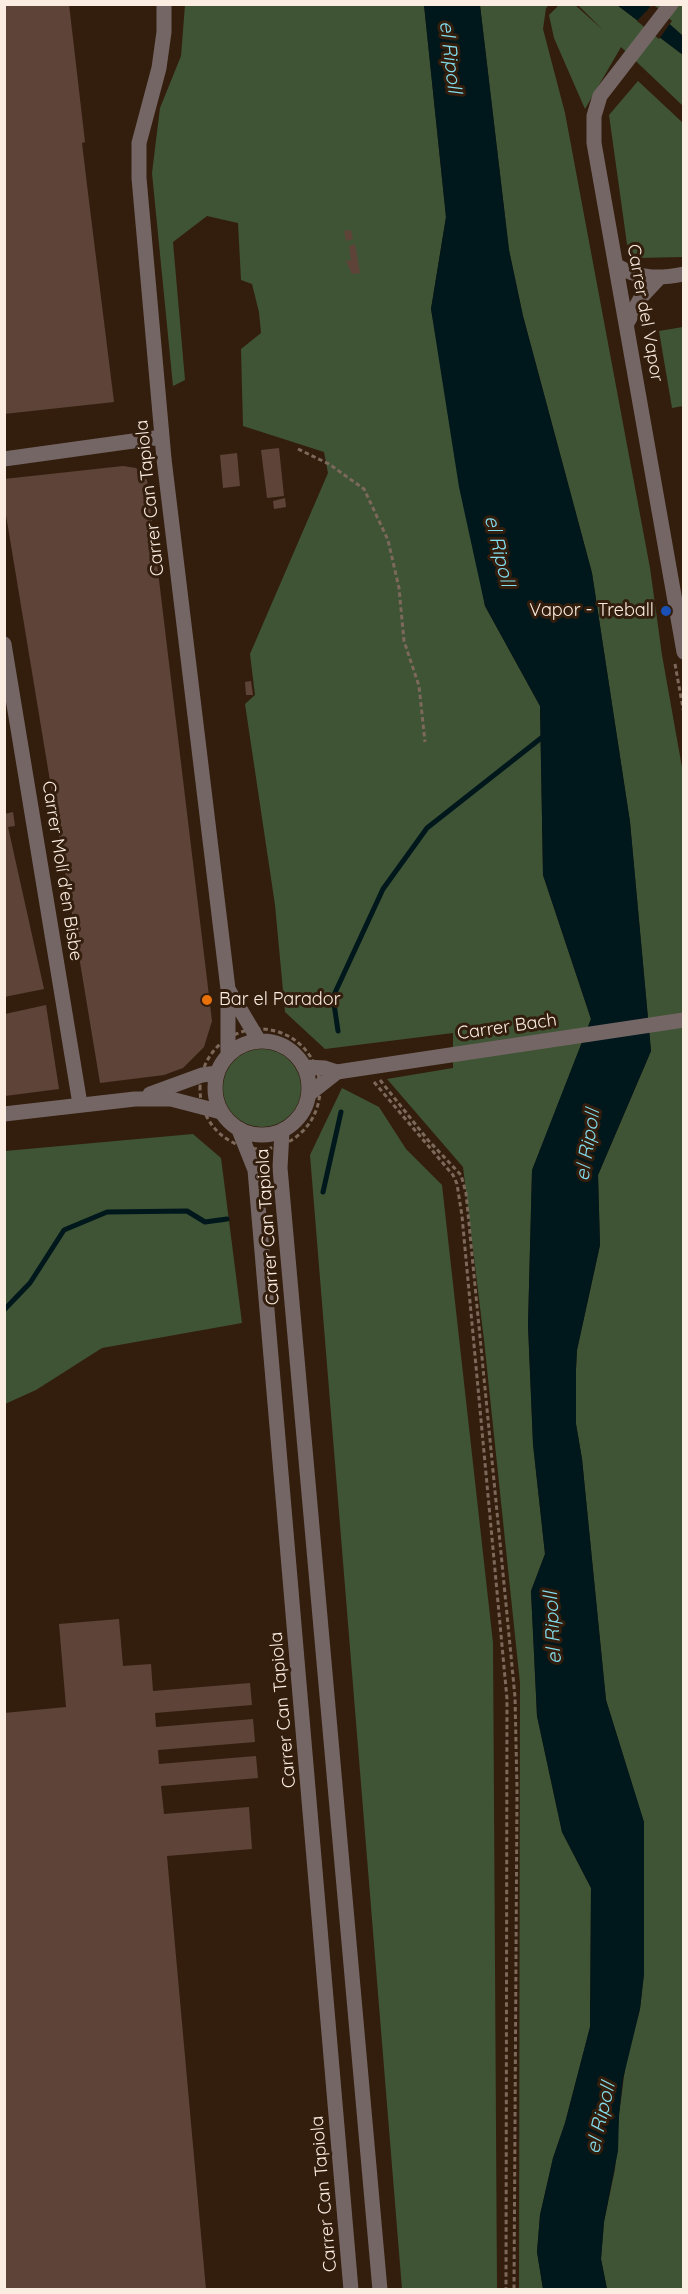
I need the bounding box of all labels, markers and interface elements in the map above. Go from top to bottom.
water label: el Ripoll [434,20,466,94]
street label: Carrer del Vapor [622,242,668,384]
street label: Carrer Can Tapiola [131,419,169,577]
water label: el Ripoll [479,513,519,589]
place label: Vapor - Treball [529,600,654,622]
marker: Vapor - Treball [659,604,673,618]
street label: Carrer Molí d'en Bisbe [37,780,87,962]
place label: Bar el Parador [219,989,341,1011]
marker: Bar el Parador [200,993,214,1007]
street label: Carrer Bach [456,1009,558,1045]
water label: el Ripoll [570,1107,606,1183]
street label: Carrer Can Tapiola [252,1148,284,1306]
water label: el Ripoll [539,1591,567,1665]
street label: Carrer Can Tapiola [265,1631,301,1789]
water label: el Ripoll [581,2080,621,2156]
street label: Carrer Can Tapiola [306,2115,342,2273]

